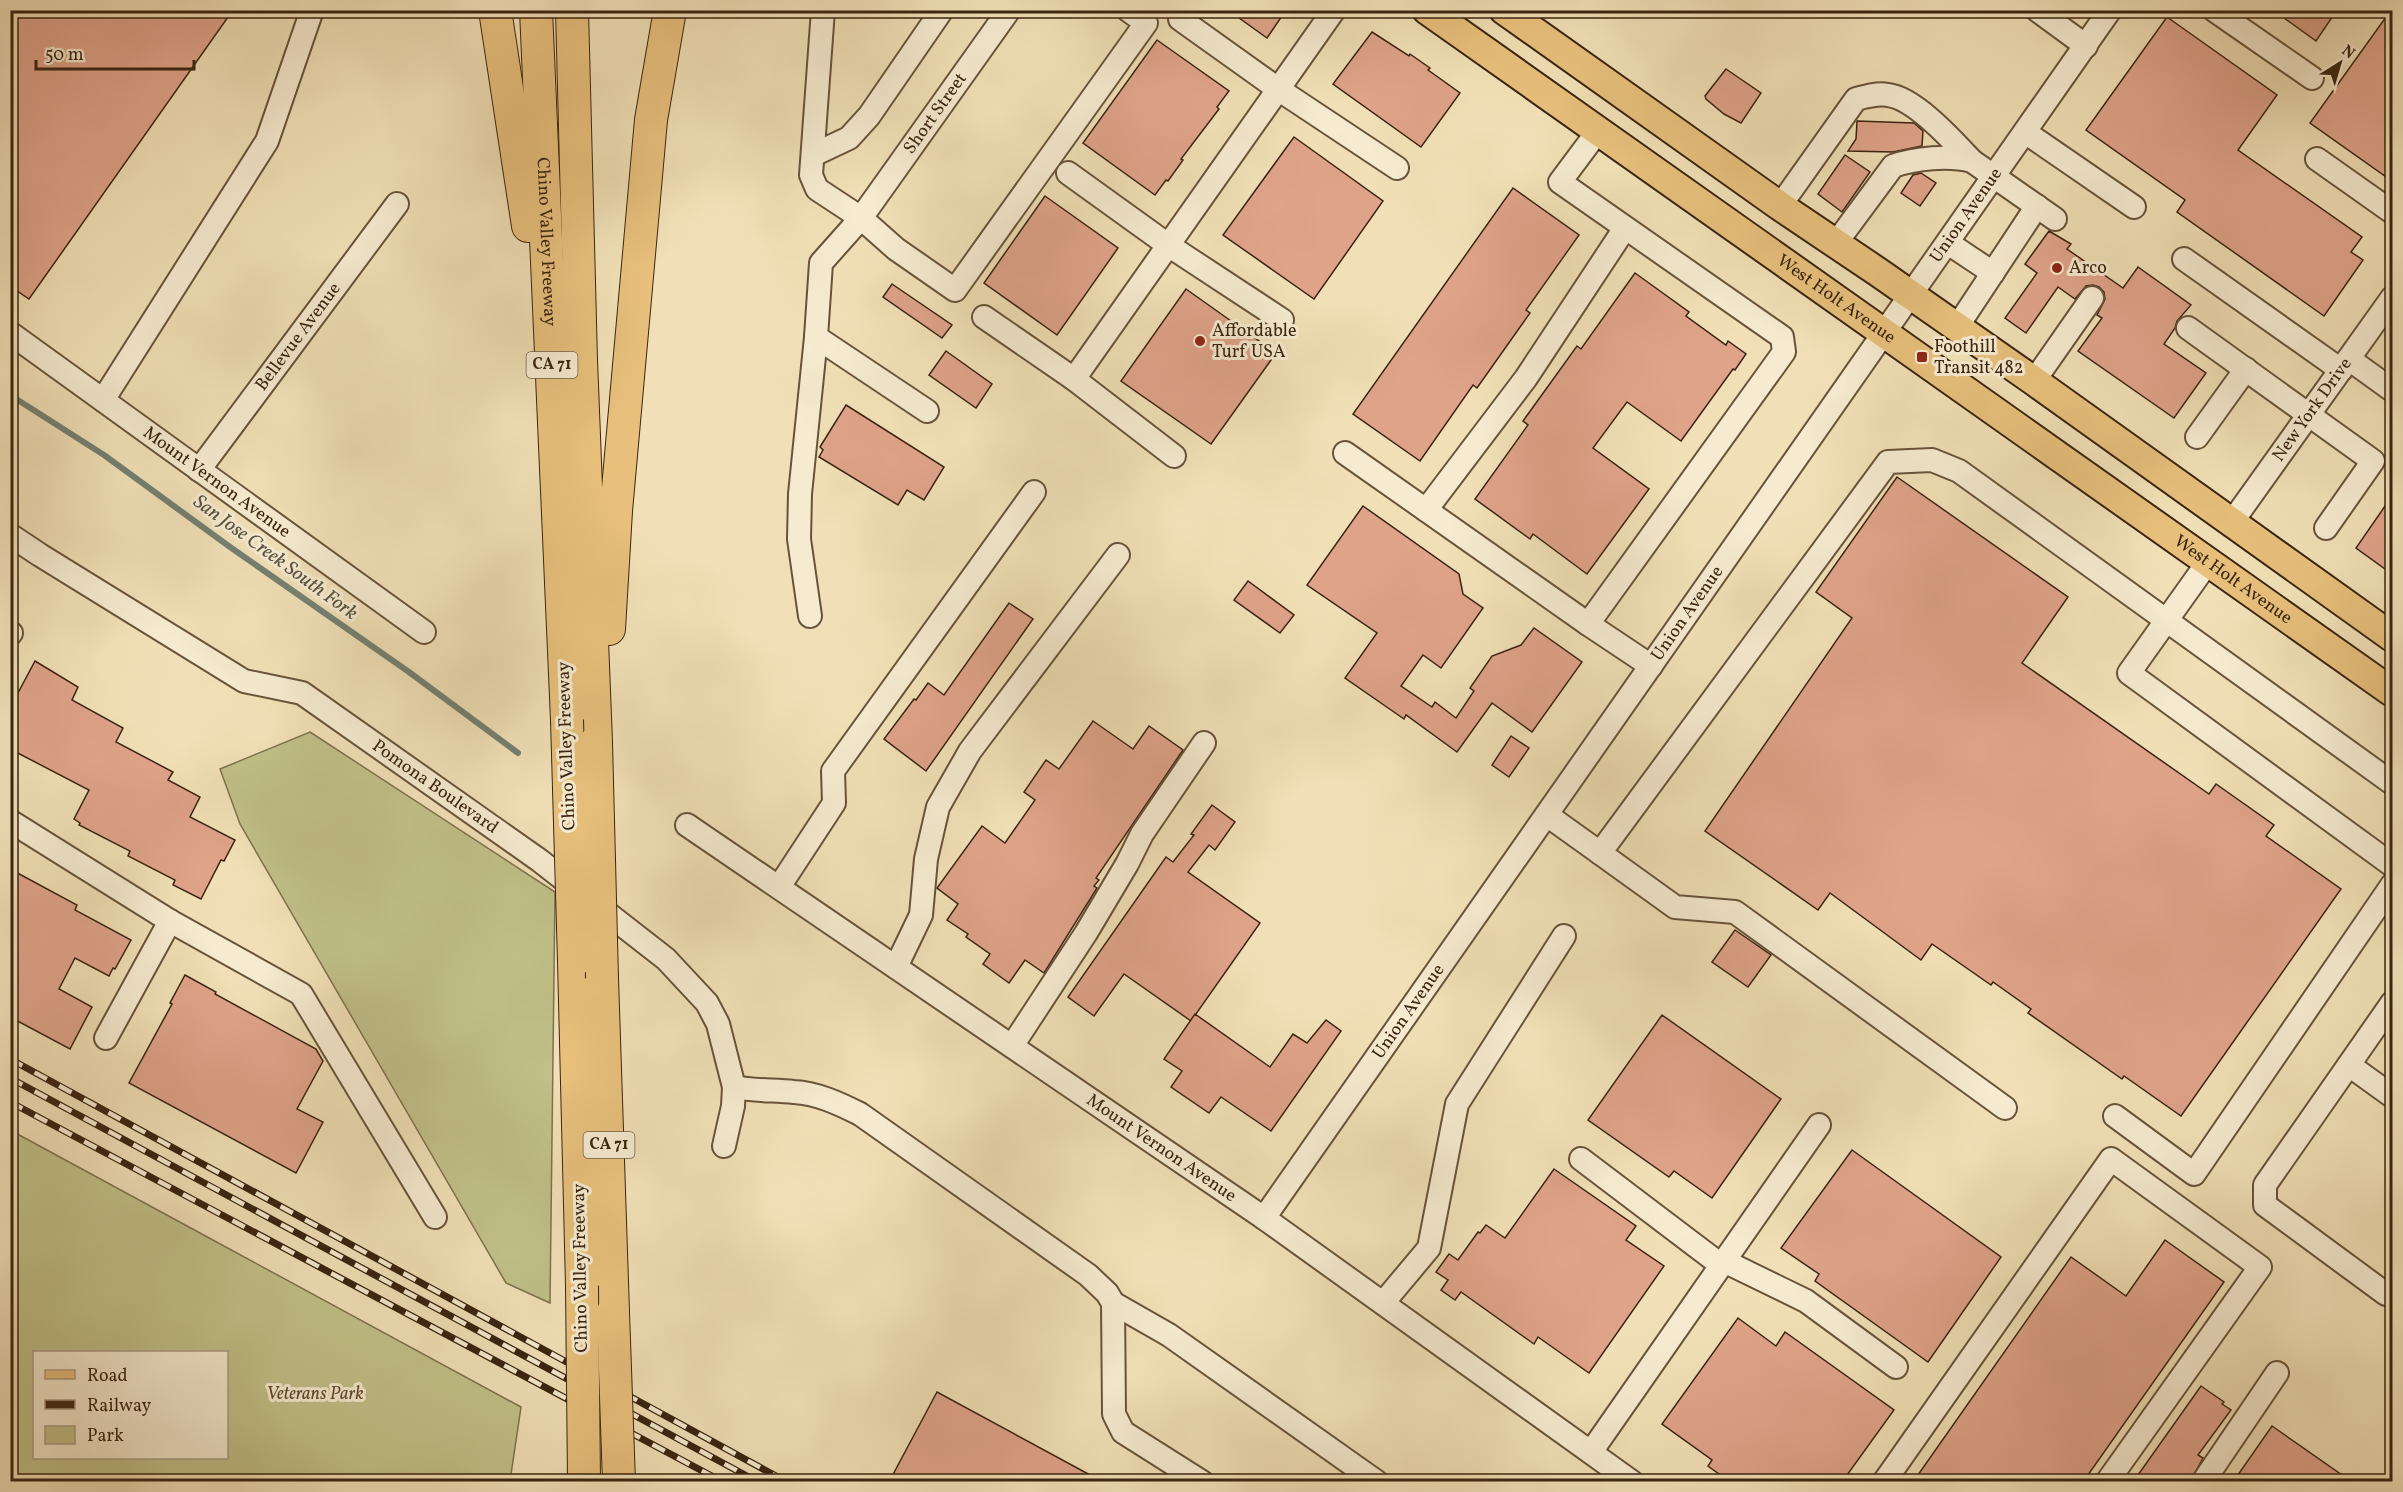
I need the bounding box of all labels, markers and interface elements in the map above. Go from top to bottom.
scale bar [36,33,194,71]
north arrow [2310,33,2370,93]
text: N [2337,40,2359,65]
text: 50 m [45,43,84,68]
street label: Short Street [898,68,973,159]
street label: Chino Valley Freeway [530,157,562,327]
street label: Union Avenue [1924,163,2008,268]
street label: West Holt Avenue [1772,249,1901,350]
place label: Arco [2069,256,2107,281]
marker: Arco [2050,261,2064,275]
street label: Bellevue Avenue [249,277,347,396]
place label: Affordable Turf USA [1212,319,1296,365]
marker: Affordable Turf USA [1193,334,1207,348]
place label: Foothill Transit 482 [1934,335,2023,381]
marker: Foothill Transit 482 [1915,350,1929,364]
road number: CA 71 [526,352,578,378]
street label: New York Drive [2266,353,2358,467]
street label: Mount Vernon Avenue [138,420,296,544]
water label: San Jose Creek South Fork [187,489,363,627]
street label: West Holt Avenue [2169,529,2297,630]
street label: Union Avenue [1645,561,1729,666]
street label: Chino Valley Freeway [552,661,582,831]
street label: Pomona Boulevard [367,734,503,840]
street label: Union Avenue [1366,959,1451,1064]
street label: Mount Vernon Avenue [1081,1088,1241,1208]
road number: CA 71 [584,1132,634,1158]
street label: Chino Valley Freeway [567,1183,595,1353]
legend [33,1351,228,1459]
text: Road [87,1364,128,1389]
park label: Veterans Park [266,1382,364,1407]
text: Railway [87,1394,151,1419]
text: Park [87,1424,124,1449]

